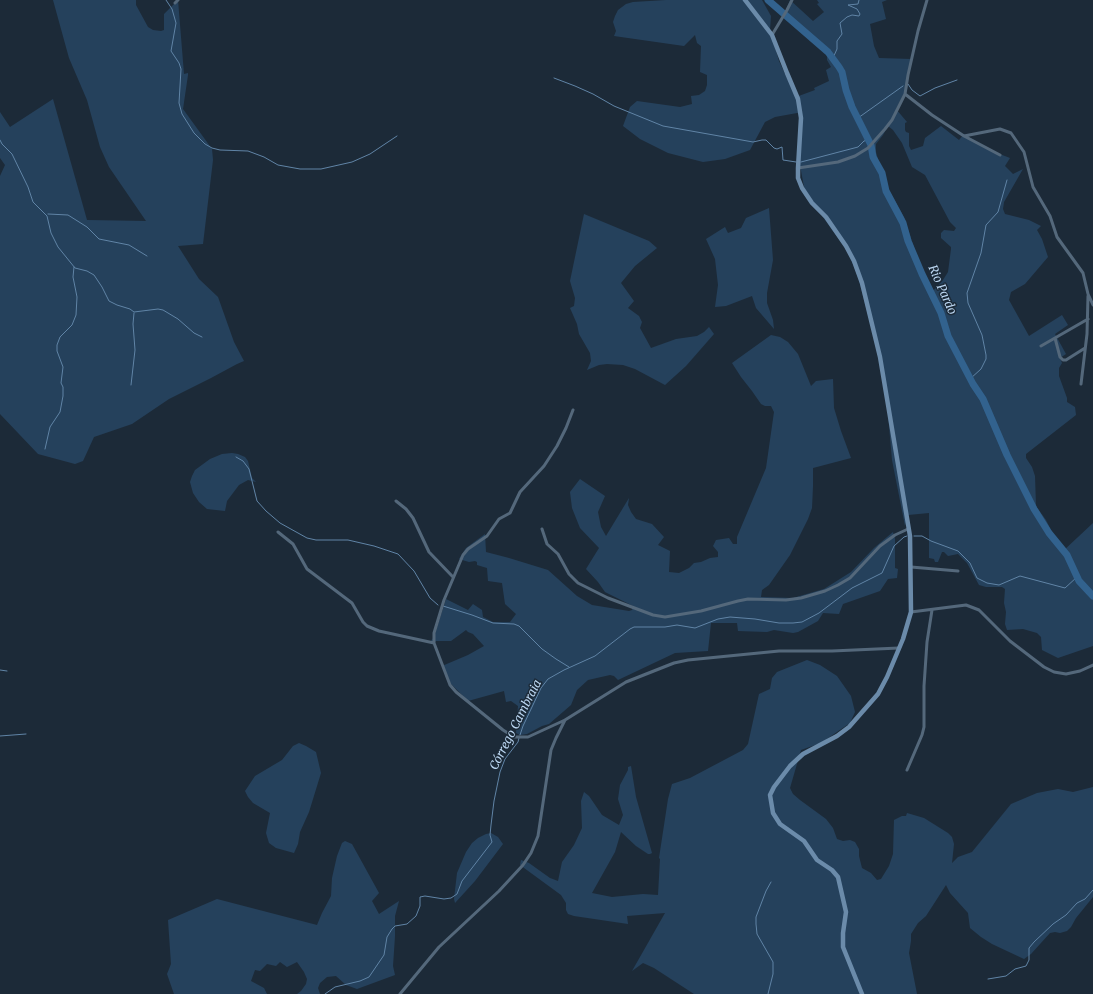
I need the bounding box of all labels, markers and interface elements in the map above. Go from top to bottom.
water label: Rio Pardo [925,263,959,317]
water label: Córrego Cambraia [487,677,545,773]

